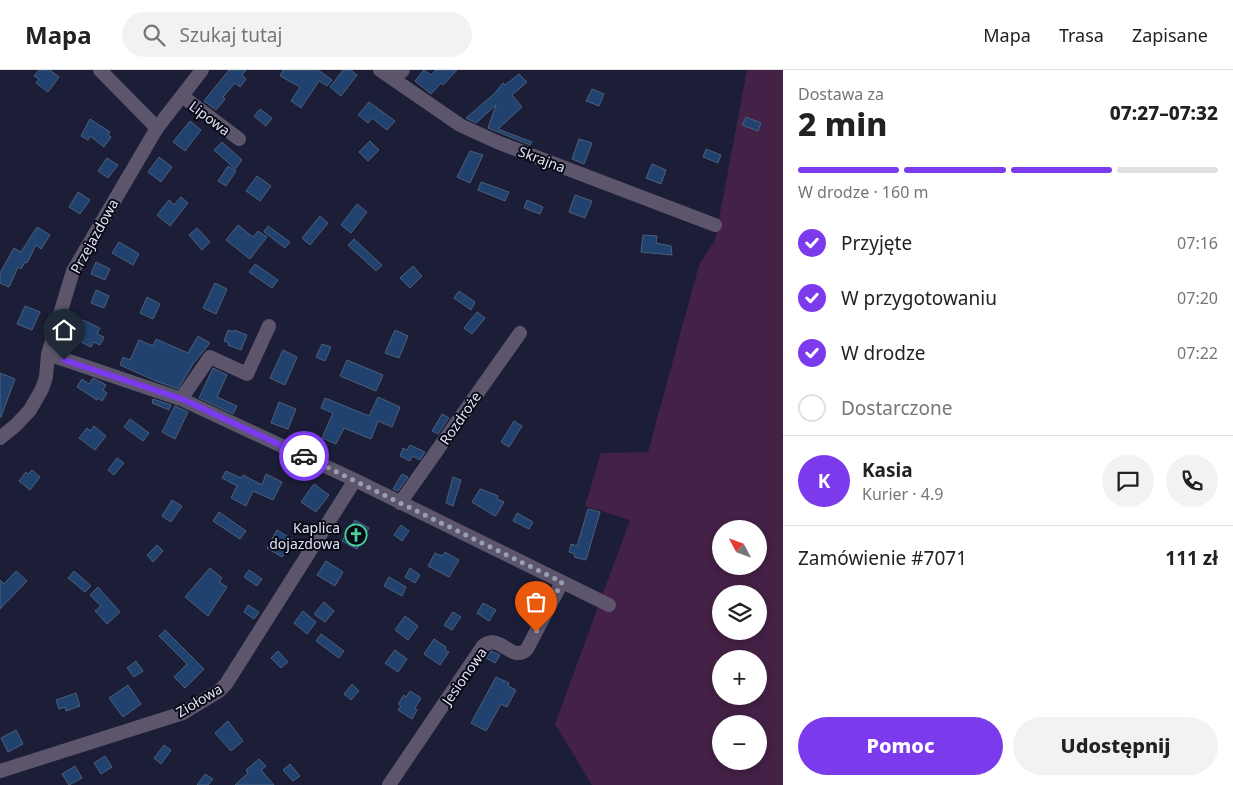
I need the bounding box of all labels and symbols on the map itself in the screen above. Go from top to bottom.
street label: Lipowa [186,96,234,140]
street label: Skrajna [516,141,568,177]
street label: Przejazdowa [66,195,122,277]
pin [43,309,85,360]
street label: Rozdroże [435,388,485,448]
courier [279,431,329,481]
place label: Kaplica dojazdowa [269,518,340,553]
north arrow [712,520,768,575]
church icon: Kaplica dojazdowa [344,523,368,547]
pin [515,581,557,632]
street label: Jesionowa [436,643,491,710]
street label: Ziołowa [172,679,226,721]

